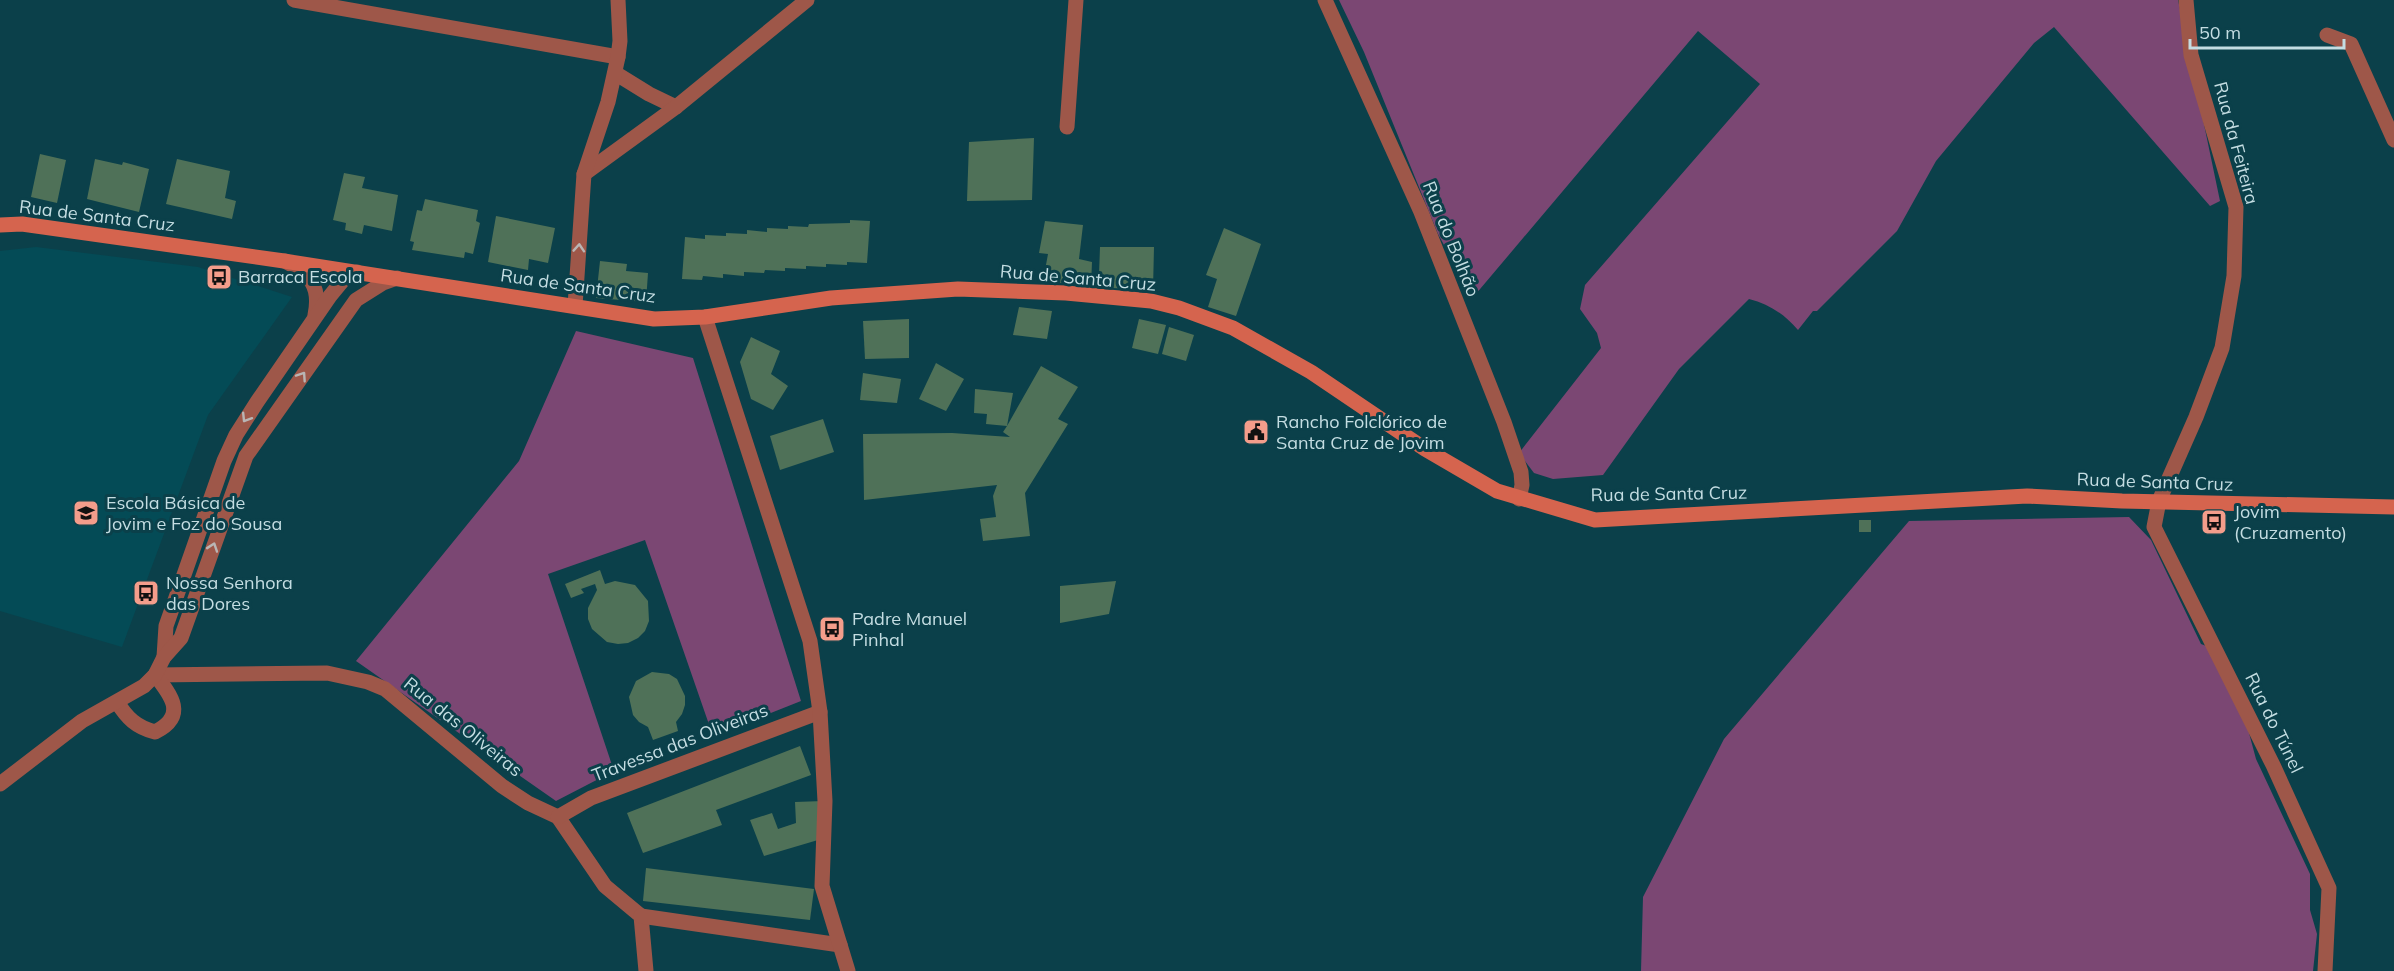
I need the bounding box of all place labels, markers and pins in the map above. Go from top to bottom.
bus stop icon: Barraca Escola [204,262,234,292]
place label: Barraca Escola [238,265,363,288]
place label: Rancho Folclórico de Santa Cruz de Jovim [1276,410,1447,454]
public building icon: Rancho Folclórico de Santa Cruz de Jovim [1241,417,1271,447]
place label: Escola Básica de Jovim e Foz do Sousa [106,491,282,535]
school or university icon: Escola Básica de Jovim e Foz do Sousa [71,498,101,528]
place label: Jovim (Cruzamento) [2234,500,2347,544]
bus stop icon: Jovim (Cruzamento) [2199,507,2229,537]
place label: Nossa Senhora das Dores [166,571,293,615]
bus stop icon: Nossa Senhora das Dores [131,578,161,608]
place label: Padre Manuel Pinhal [852,607,967,651]
bus stop icon: Padre Manuel Pinhal [817,614,847,644]

